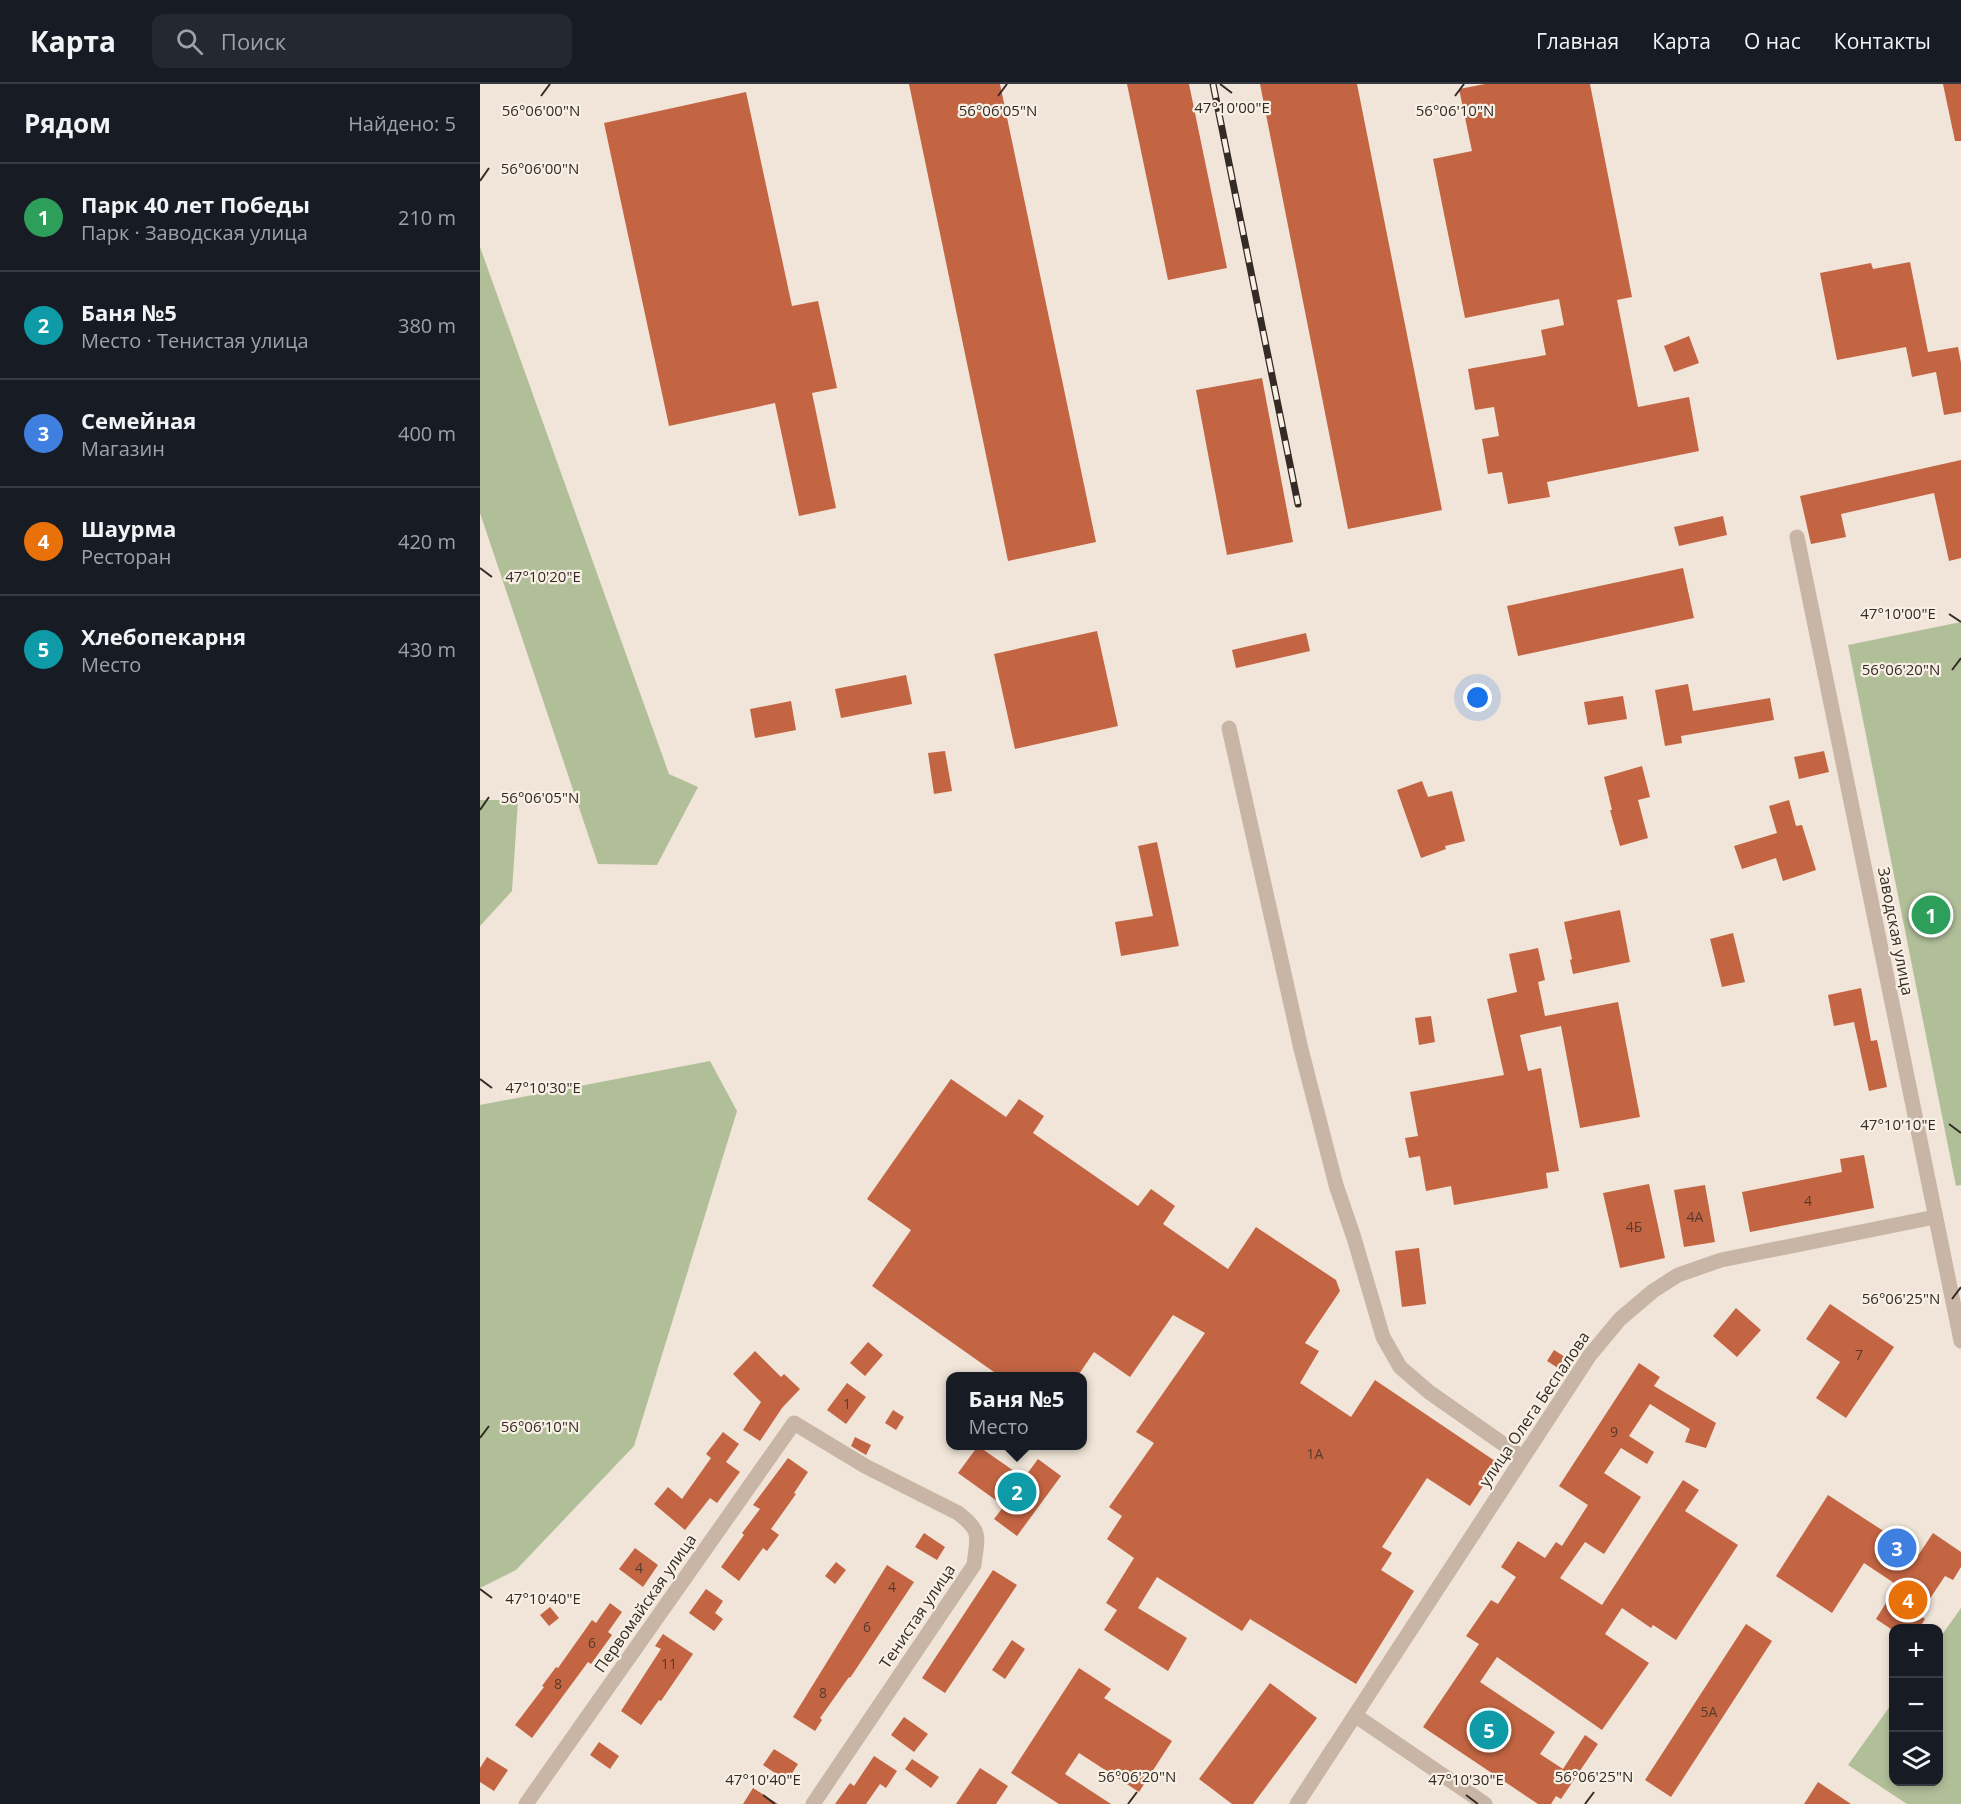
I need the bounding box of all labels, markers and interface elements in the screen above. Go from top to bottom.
search box [152,14,572,68]
text: Карта [30,22,116,60]
icon: search [173,25,206,58]
text: Поиск [221,26,286,56]
text: Главная [1536,27,1619,55]
text: Карта [1652,27,1711,55]
text: О нас [1744,27,1801,55]
text: Контакты [1834,27,1931,55]
text: 47°10'00"E [1194,97,1270,117]
text: 56°06'00"N [502,100,580,120]
text: 56°06'05"N [959,100,1037,120]
text: 56°06'10"N [1416,100,1494,120]
text: Рядом [24,105,111,141]
text: Найдено: 5 [348,110,456,137]
text: 56°06'00"N [501,158,579,178]
text: Парк 40 лет Победы [81,189,310,219]
text: 1 [38,204,49,231]
text: 210 m [398,204,456,231]
text: Парк · Заводская улица [81,219,308,246]
text: Баня №5 [81,297,177,327]
text: 2 [38,312,49,339]
text: 380 m [398,312,456,339]
text: Место · Тенистая улица [81,327,309,354]
text: Семейная [81,405,196,435]
text: 3 [38,420,49,447]
text: 400 m [398,420,456,447]
text: Магазин [81,435,165,462]
text: Шаурма [81,513,176,543]
text: 4 [38,528,49,555]
text: 420 m [398,528,456,555]
text: Ресторан [81,543,171,570]
text: 47°10'20"E [505,566,581,586]
text: 47°10'00"E [1860,603,1936,623]
text: Хлебопекарня [81,621,246,651]
text: 5 [38,636,49,663]
text: 430 m [398,636,456,663]
text: Место [81,651,141,678]
text: 56°06'20"N [1862,659,1940,679]
your location [1463,683,1492,712]
text: 56°06'05"N [501,787,579,807]
street label: Заводская улица [1873,865,1919,997]
pin: 1 [1912,892,1950,938]
text: 47°10'30"E [505,1077,581,1097]
text: 47°10'10"E [1860,1114,1936,1134]
house number: 4 [1804,1191,1812,1210]
house number: 4А [1687,1207,1704,1226]
house number: 4Б [1626,1217,1642,1236]
text: 56°06'25"N [1862,1288,1940,1308]
street label: улица Олега Беспалова [1474,1327,1594,1491]
house number: 7 [1855,1345,1863,1364]
popup [946,1372,1087,1450]
text: Баня №5 [969,1383,1064,1413]
house number: 1 [843,1394,851,1413]
text: Место [969,1413,1029,1440]
text: 56°06'10"N [501,1416,579,1436]
house number: 9 [1610,1422,1618,1441]
house number: 1А [1307,1444,1324,1463]
pin: 2 [998,1470,1036,1514]
pin: 3 [1878,1526,1916,1570]
street label: Первомайская улица [589,1529,701,1677]
house number: 4 [635,1558,643,1577]
street label: Тенистая улица [874,1560,960,1672]
house number: 4 [888,1577,896,1596]
pin: 4 [1888,1578,1928,1622]
text: 47°10'40"E [505,1588,581,1608]
house number: 6 [863,1617,871,1636]
map controls [1889,1624,1943,1786]
button: + [1889,1624,1943,1678]
house number: 6 [588,1633,596,1652]
house number: 11 [661,1654,677,1673]
house number: 8 [554,1674,562,1693]
button: − [1889,1678,1943,1732]
house number: 8 [819,1683,827,1702]
house number: 5А [1701,1702,1718,1721]
pin: 5 [1470,1708,1508,1752]
button: layers [1889,1732,1943,1786]
text: 56°06'20"N [1098,1766,1176,1786]
text: 56°06'25"N [1555,1766,1633,1786]
text: 47°10'40"E [725,1769,801,1789]
text: 47°10'30"E [1428,1769,1504,1789]

